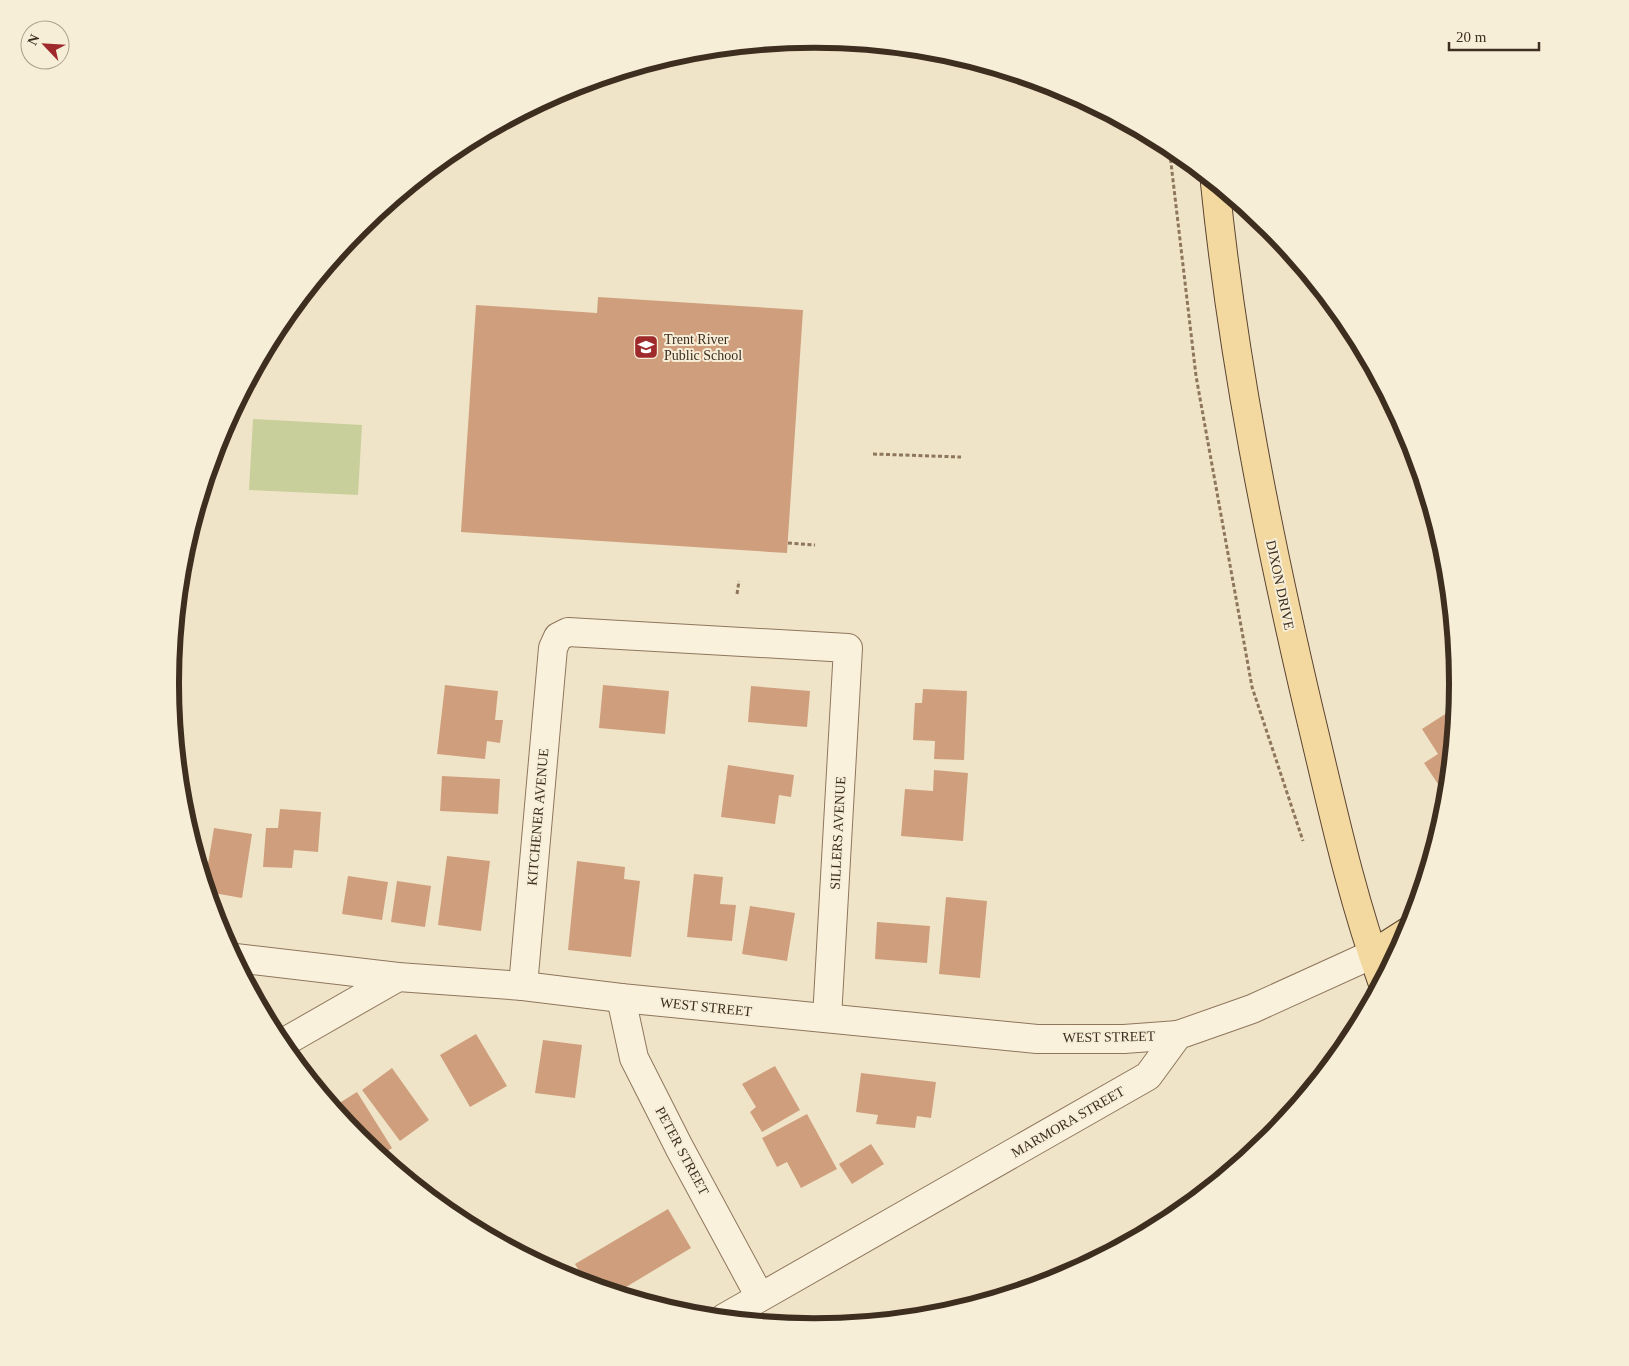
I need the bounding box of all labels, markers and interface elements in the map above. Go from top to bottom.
north arrow [20,20,70,70]
scale bar [1449,20,1539,52]
text: 20 m [1456,29,1487,45]
text: N [25,32,43,47]
place label: Trent River Public School [664,332,742,363]
school or university icon: Trent River Public School [633,334,659,360]
street label: DIXON DRIVE [1263,539,1297,631]
street label: KITCHENER AVENUE [525,748,551,886]
street label: SILLERS AVENUE [828,776,848,890]
street label: WEST STREET [659,995,753,1019]
street label: WEST STREET [1063,1029,1156,1045]
street label: MARMORA STREET [1009,1083,1128,1160]
street label: PETER STREET [652,1104,712,1198]

